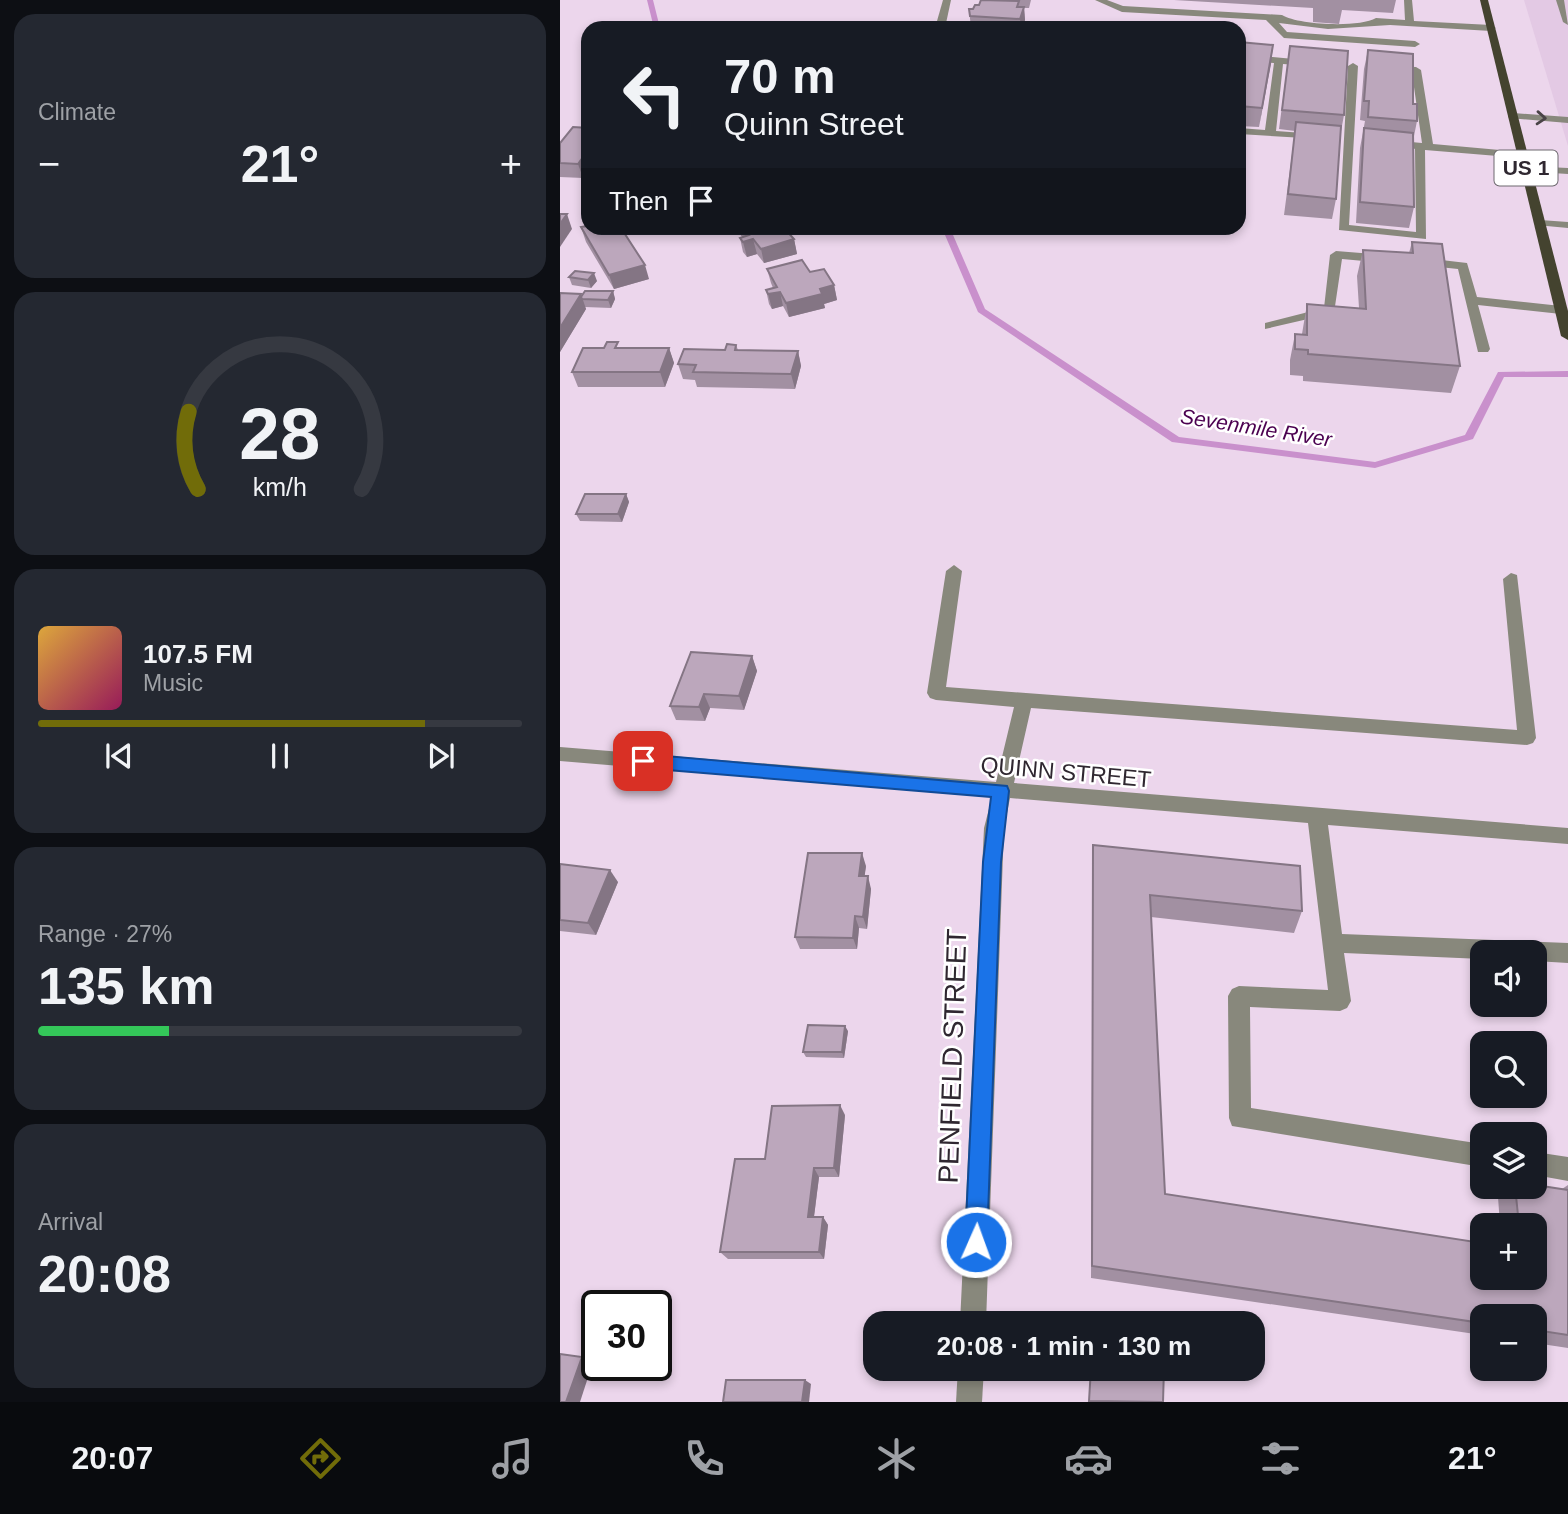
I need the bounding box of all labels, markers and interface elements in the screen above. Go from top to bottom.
icon: left [609,49,700,140]
text: 70 m [724,49,836,103]
text: Climate [38,99,116,125]
text: Quinn Street [724,106,904,142]
one-way arrow [1535,110,1546,125]
text: 21° [241,135,319,193]
text: − [38,143,60,185]
text: + [500,143,522,185]
road number: US 1 [1494,150,1558,186]
icon: arrive [682,182,720,220]
text: Then [609,186,668,216]
text: 28 [240,394,320,475]
water label: Sevenmile River [1179,404,1334,451]
text: km/h [253,473,307,501]
text: 107.5 FM [143,639,253,669]
text: Music [143,670,203,696]
pin [613,731,673,791]
icon: previous [100,737,138,775]
icon: pause [261,737,299,775]
icon: next [422,737,460,775]
icon: arrive [624,742,662,780]
street label: QUINN STREET [980,752,1152,792]
text: Range · 27% [38,921,172,947]
street label: PENFIELD STREET [933,928,972,1184]
map controls [1470,940,1547,1381]
button: sound [1470,940,1547,1017]
text: 135 km [38,957,214,1015]
button: search [1470,1031,1547,1108]
button: layers [1470,1122,1547,1199]
position arrow [939,1205,1013,1279]
text: Arrival [38,1209,103,1235]
button: + [1470,1213,1547,1290]
text: 20:08 [38,1245,171,1303]
speed limit sign: 30 [581,1290,672,1381]
button: − [1470,1304,1547,1381]
text: 20:08 · 1 min · 130 m [937,1331,1191,1361]
icon: directions [296,1434,345,1483]
icon: music [488,1434,537,1483]
icon: phone [680,1434,729,1483]
icon: climate [872,1434,921,1483]
icon: car [1064,1434,1113,1483]
icon: filters [1256,1434,1305,1483]
text: 20:07 [71,1440,153,1476]
text: 21° [1448,1440,1497,1476]

